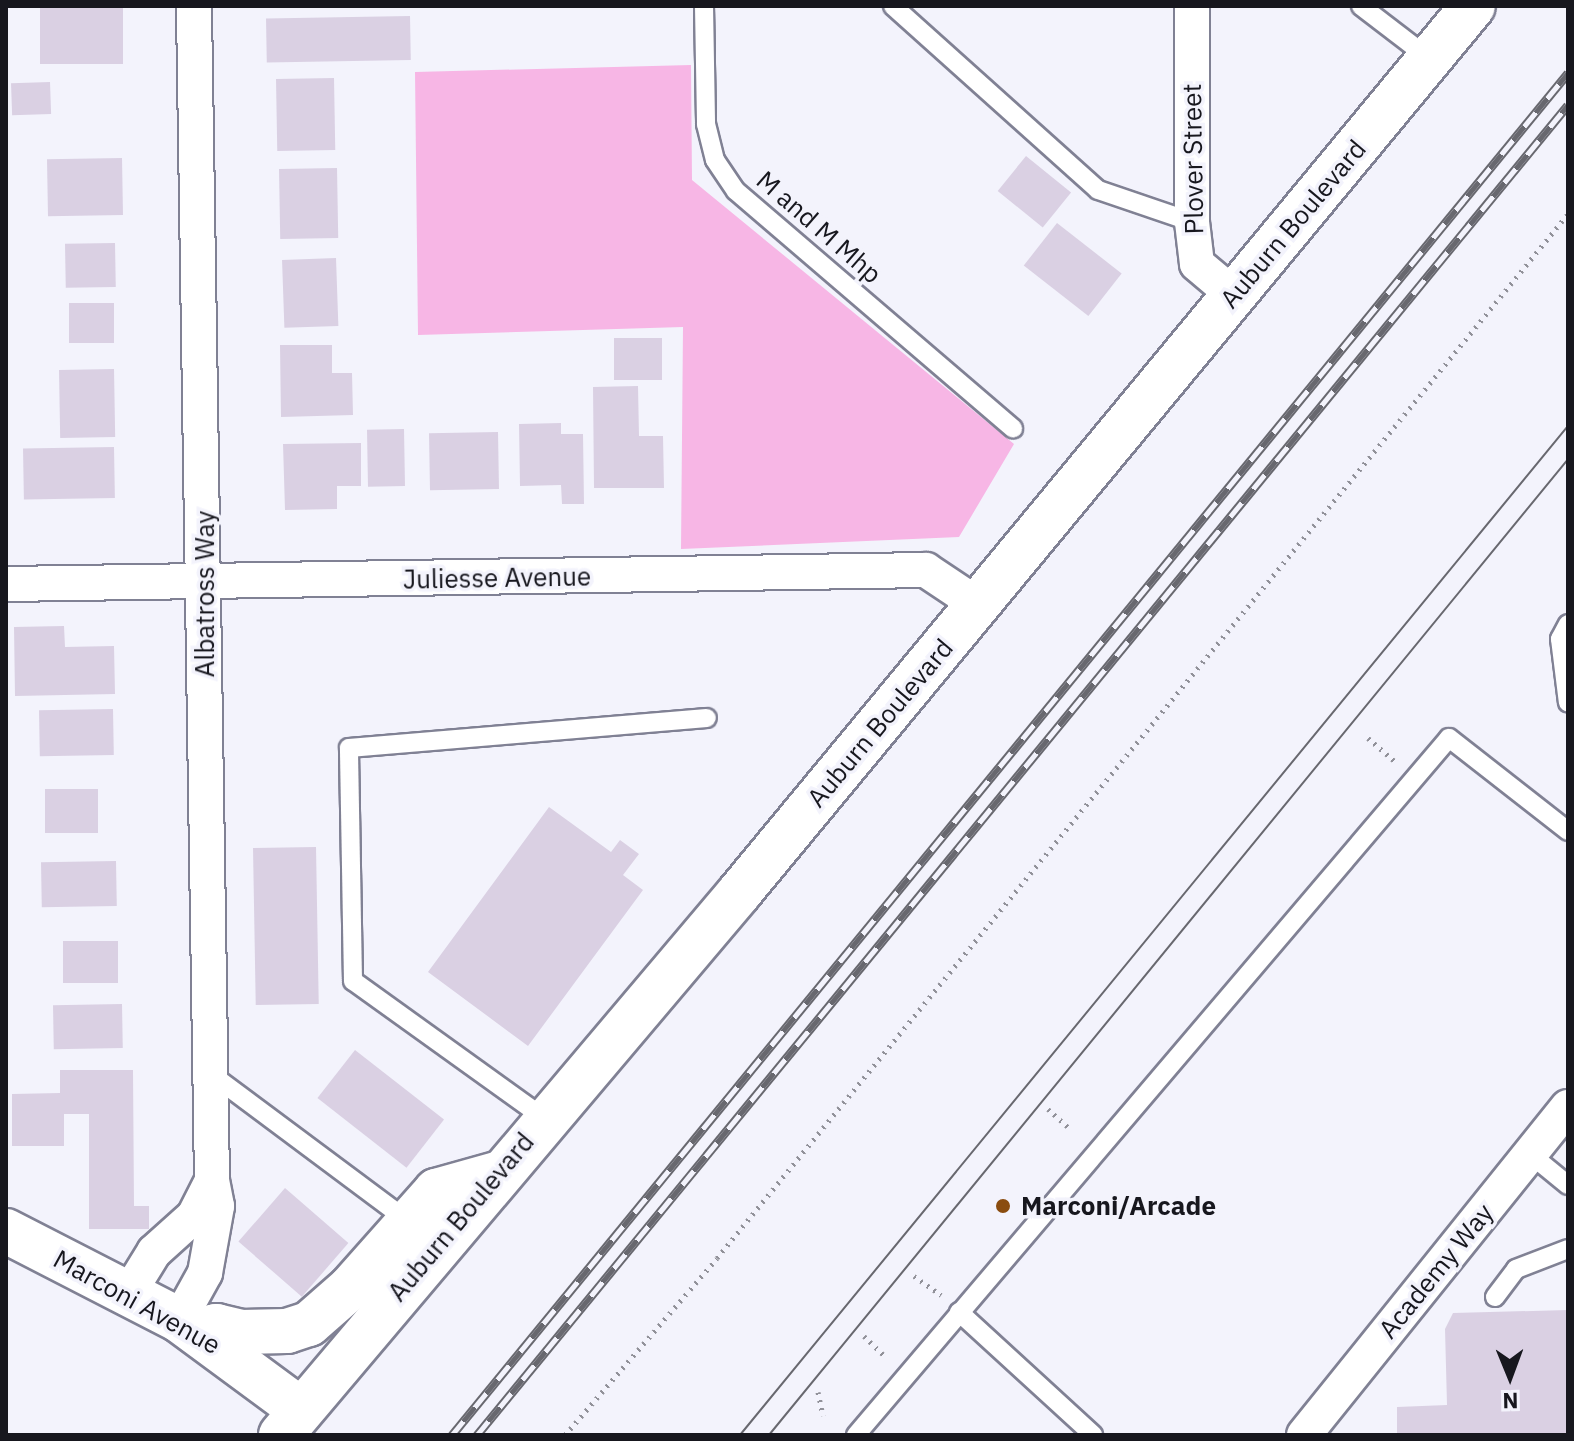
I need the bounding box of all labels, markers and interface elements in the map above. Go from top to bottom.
street label: Plover Street [1176,83,1210,235]
street label: Auburn Boulevard [1214,134,1372,314]
street label: M and M Mhp [750,164,888,290]
street label: Albatross Way [189,511,221,677]
street label: Juliesse Avenue [403,561,591,595]
street label: Auburn Boulevard [801,633,959,813]
street label: Auburn Boulevard [382,1127,540,1307]
place label: Marconi/Arcade [1021,1190,1216,1222]
marker: Marconi/Arcade [992,1195,1014,1217]
street label: Academy Way [1372,1197,1500,1345]
street label: Marconi Avenue [48,1243,226,1361]
north arrow [1470,1337,1550,1417]
text: N [1502,1387,1519,1416]

